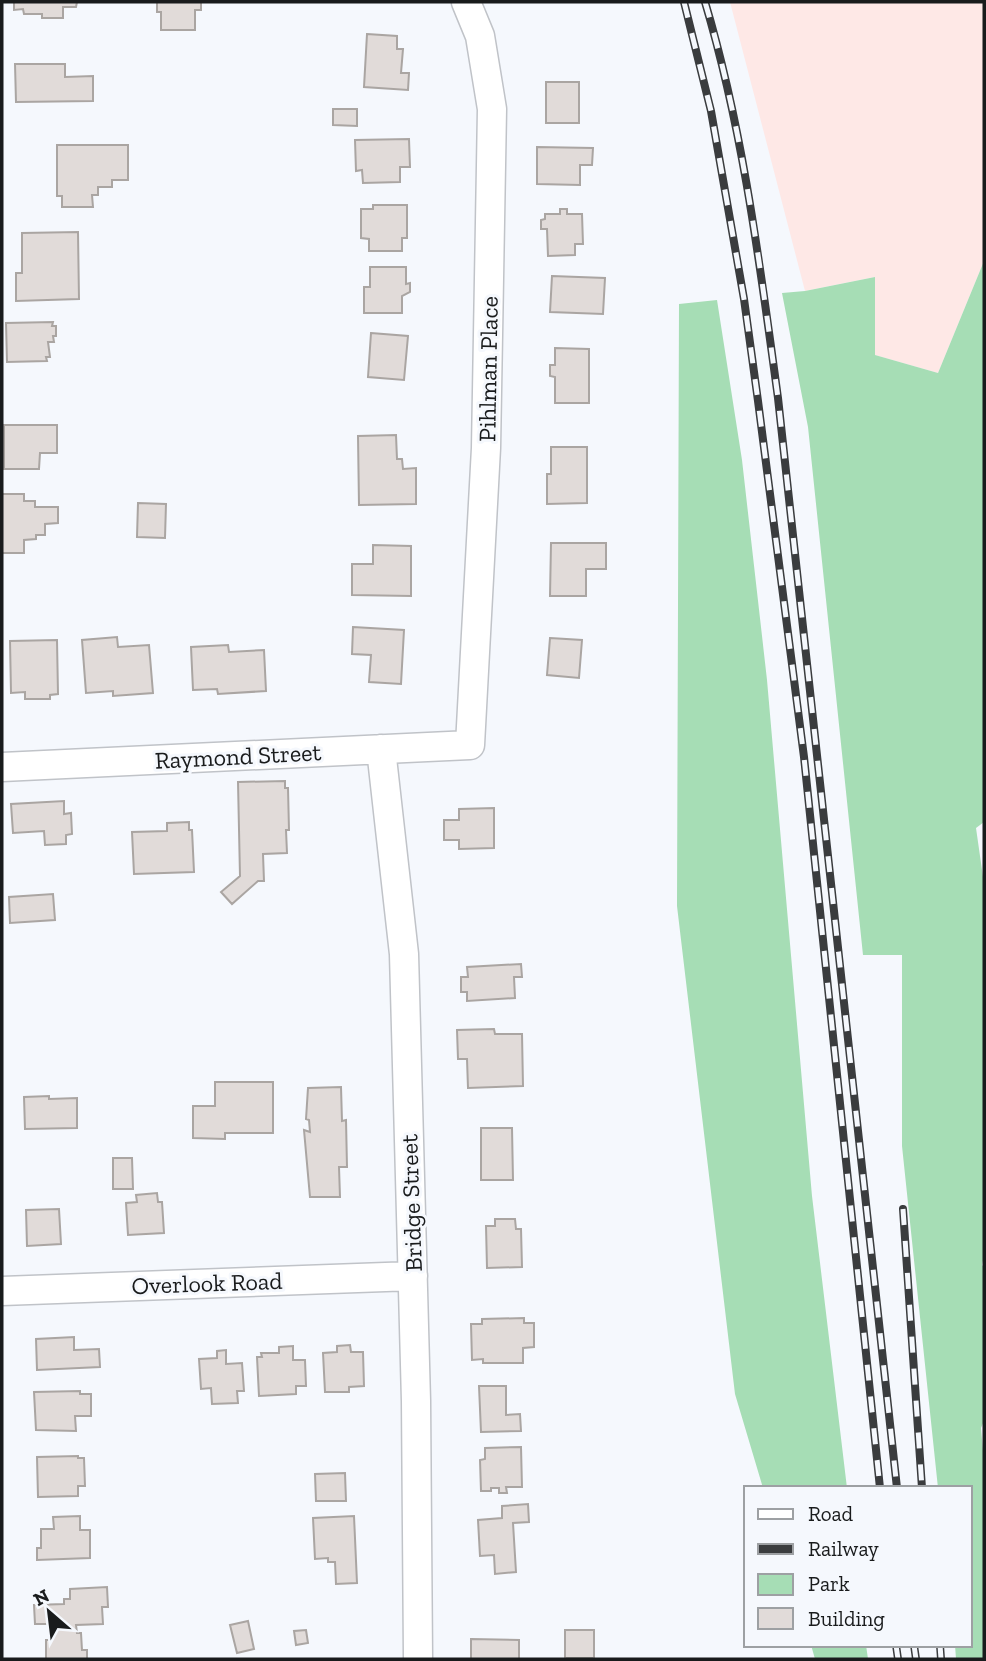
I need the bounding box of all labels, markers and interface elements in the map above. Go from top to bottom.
street label: Pihlman Place [472,296,504,442]
street label: Raymond Street [154,737,322,775]
street label: Bridge Street [394,1134,428,1272]
street label: Overlook Road [131,1266,283,1300]
legend [744,1486,972,1647]
text: Road [808,1501,854,1526]
text: Railway [808,1536,879,1561]
text: Park [808,1571,850,1596]
north arrow [14,1577,84,1647]
text: N [29,1584,53,1611]
text: Building [808,1606,885,1631]

